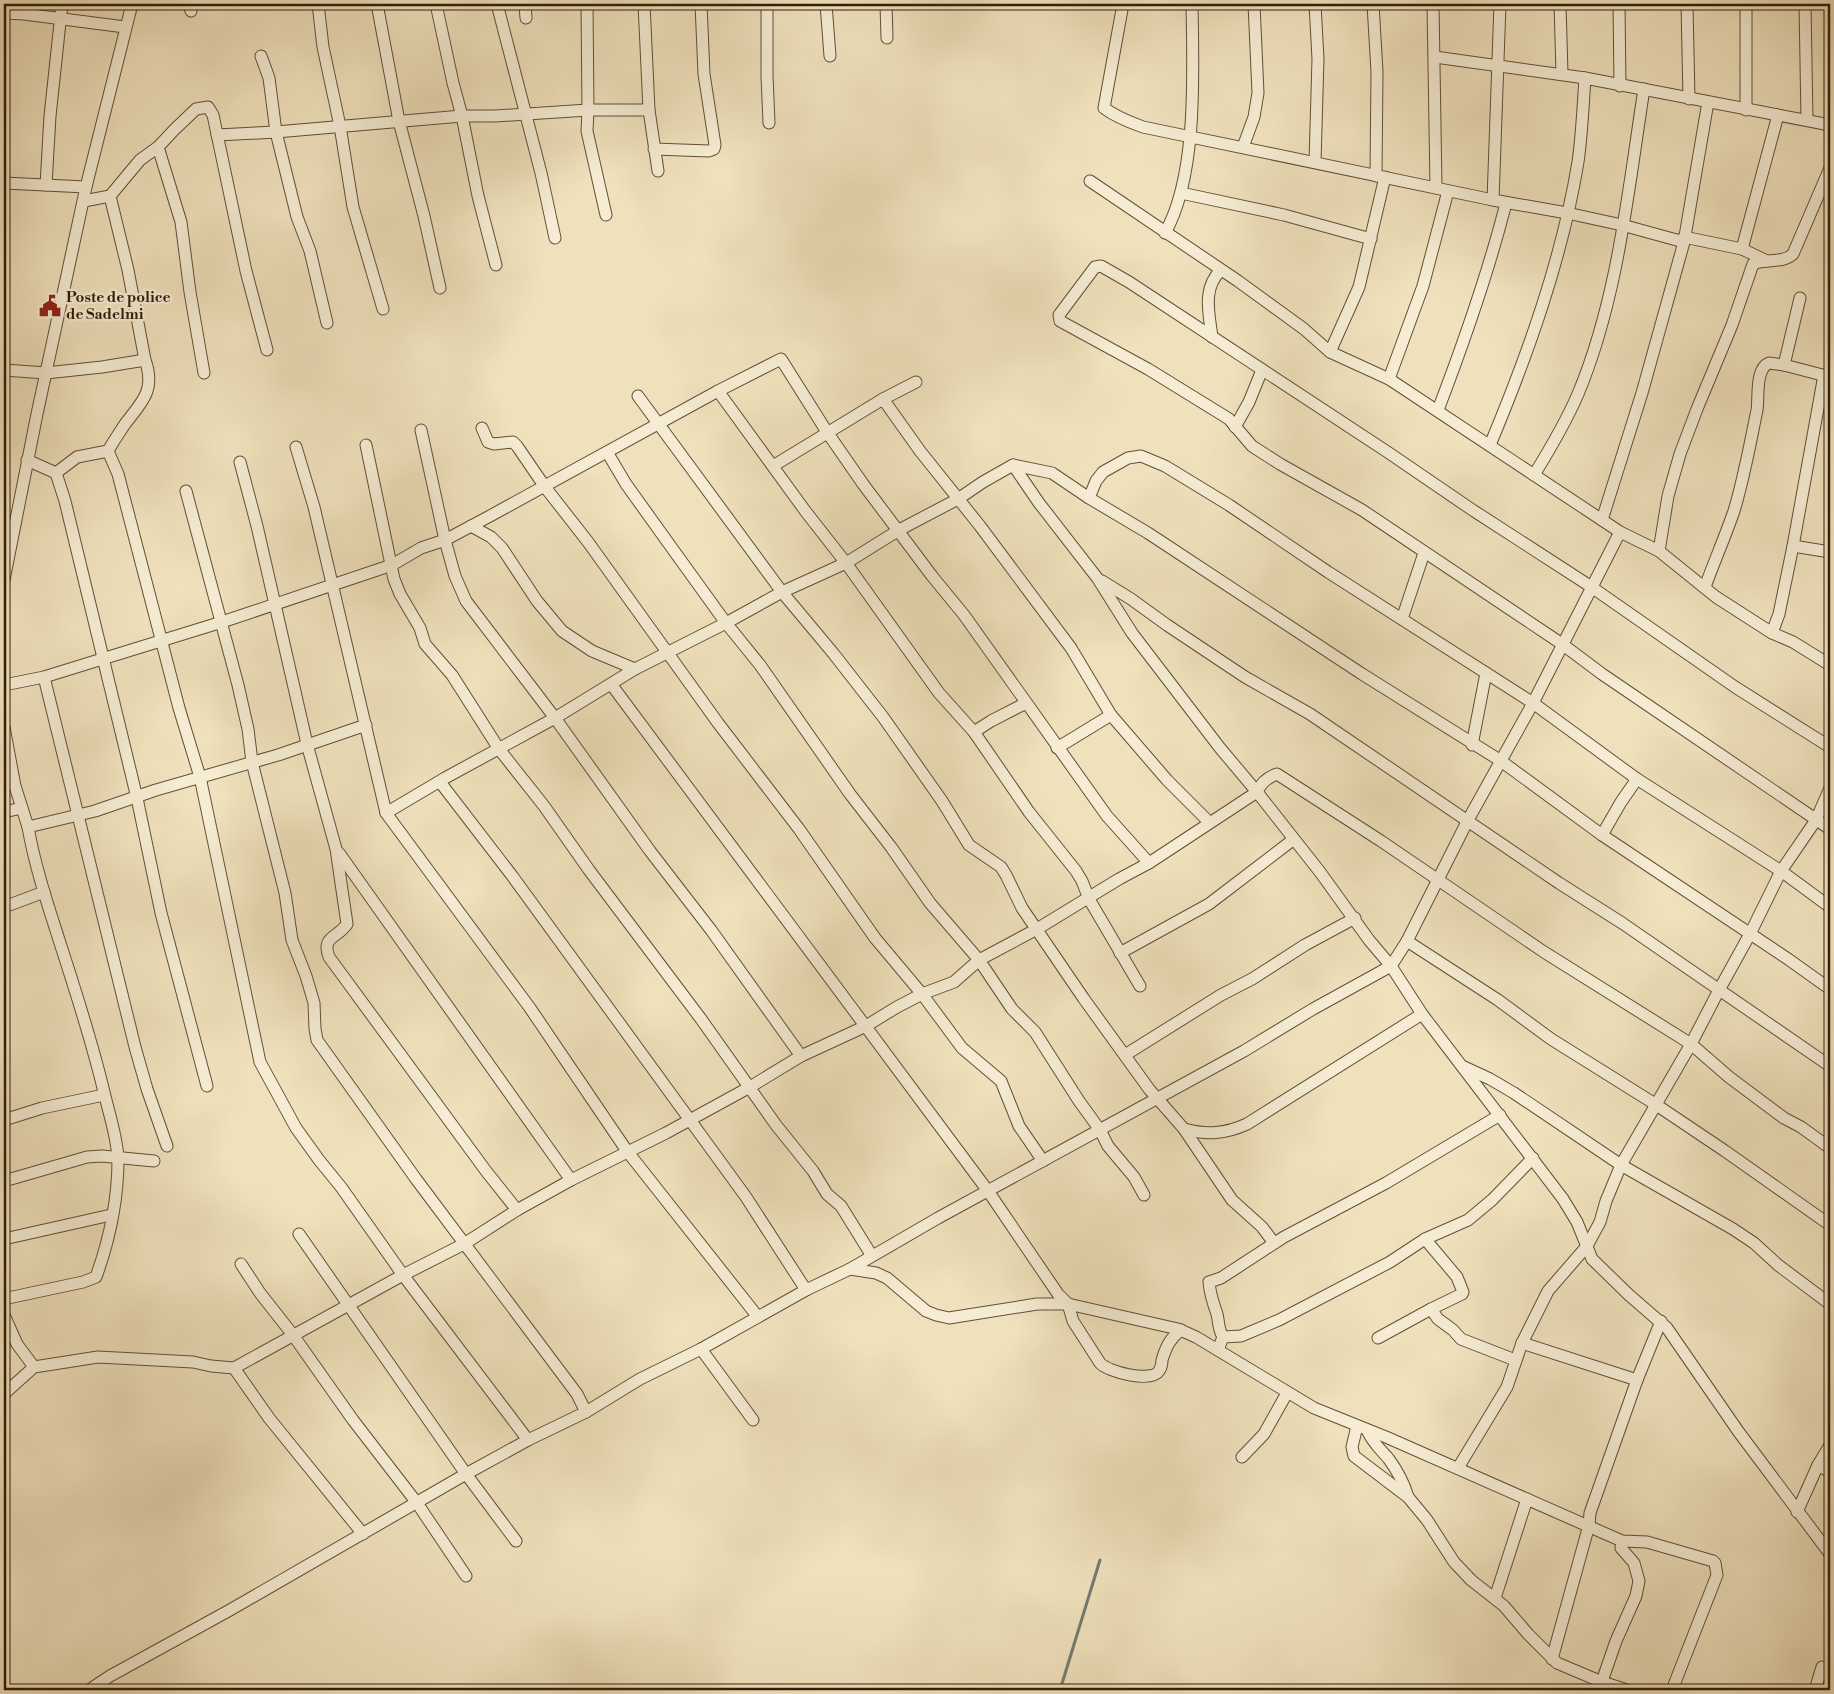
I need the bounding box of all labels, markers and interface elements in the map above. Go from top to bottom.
place label: Poste de police de Sadelmi [66,288,171,324]
public building icon: Poste de police de Sadelmi [37,293,63,319]

